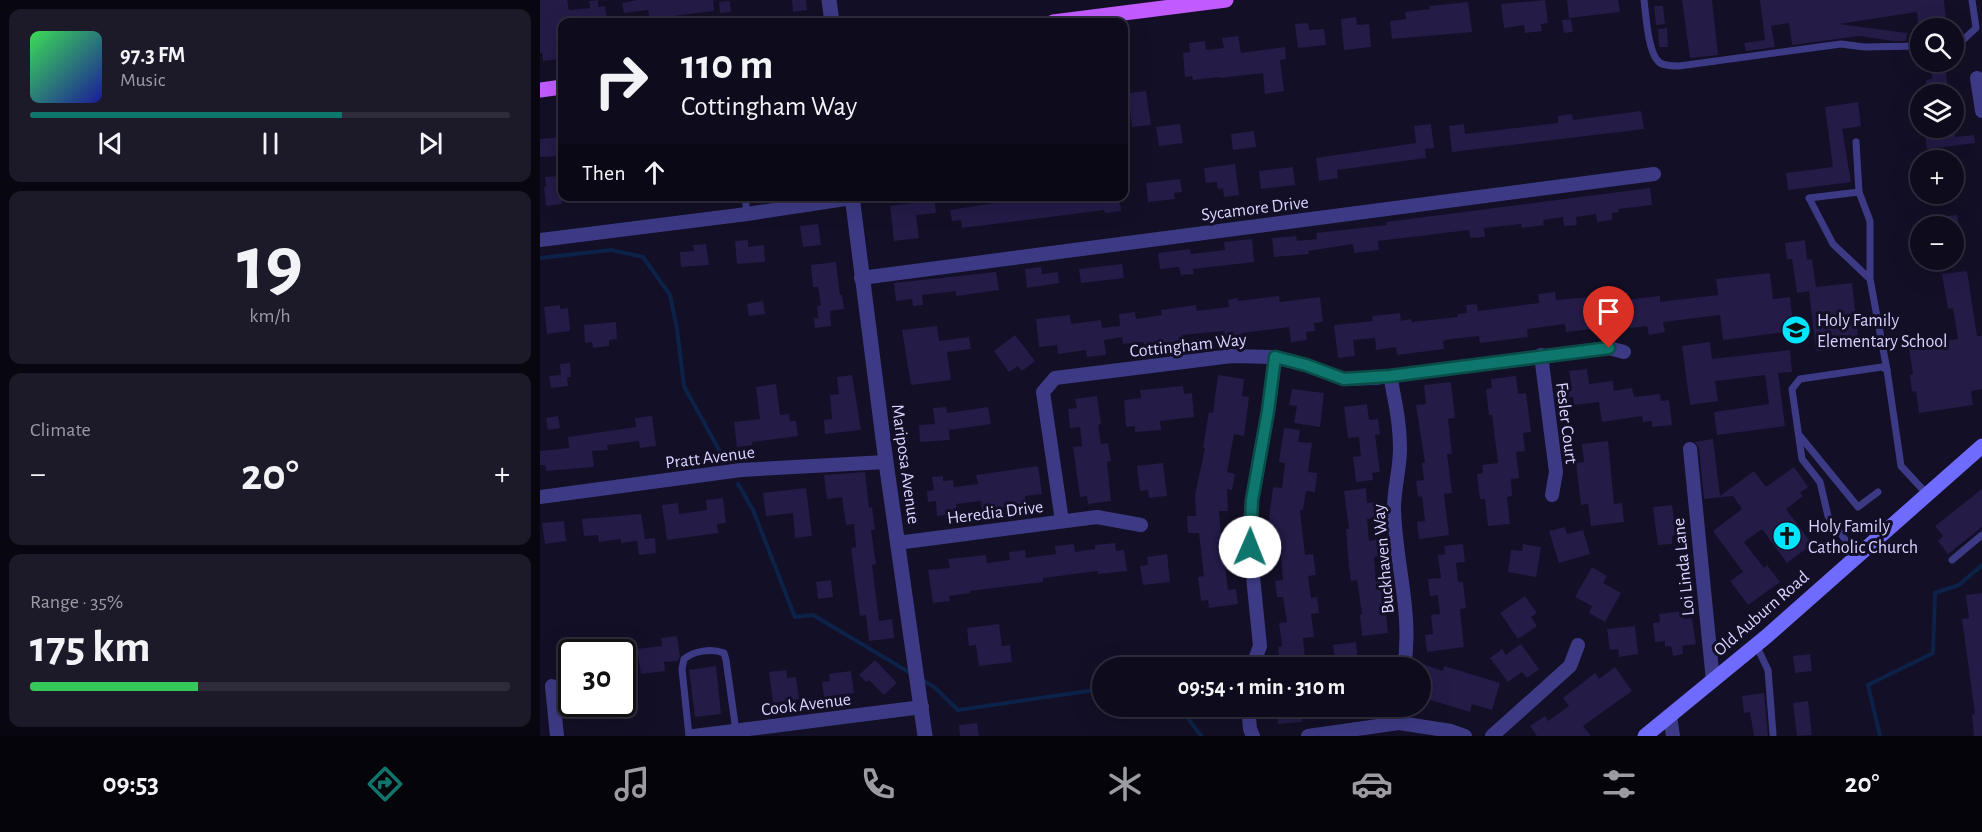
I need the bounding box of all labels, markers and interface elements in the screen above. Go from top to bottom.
map controls [1910,18,1964,270]
button: search [1910,18,1964,72]
icon: right [582,42,660,120]
text: 97.3 FM [120,44,185,66]
text: 110 m [681,44,773,86]
text: Music [120,70,166,90]
button: layers [1910,84,1964,138]
text: Cottingham Way [681,93,857,120]
icon: previous [94,127,127,160]
icon: pause [254,127,287,160]
icon: next [414,127,447,160]
button: + [1910,150,1964,204]
icon: ahead [638,156,671,189]
text: Then [582,162,626,184]
street label: Sycamore Drive [1200,193,1310,225]
button: − [1910,216,1964,270]
text: 19 [237,226,303,304]
pin [1583,286,1634,348]
icon: arrive [1592,295,1625,328]
text: km/h [249,306,291,326]
place label: Holy Family Elementary School [1817,312,1948,351]
school or university icon: Holy Family Elementary School [1780,314,1812,346]
street label: Cottingham Way [1129,331,1248,361]
street label: Fesler Court [1552,381,1580,465]
street label: Mariposa Avenue [888,403,922,525]
text: Climate [30,420,91,440]
street label: Pratt Avenue [664,444,756,472]
text: 20° [241,453,299,498]
text: − [30,458,46,491]
text: + [494,458,510,491]
street label: Heredia Drive [946,498,1044,528]
street label: Buckhaven Way [1370,503,1398,615]
position arrow [1218,515,1282,579]
street label: Loi Linda Lane [1670,517,1698,617]
place label: Holy Family Catholic Church [1808,518,1918,557]
church icon: Holy Family Catholic Church [1771,520,1803,552]
street label: Old Auburn Road [1711,568,1813,660]
text: Range · 35% [30,592,123,612]
text: 175 km [30,625,150,670]
speed limit sign: 30 [558,639,636,717]
text: 09:54 · 1 min · 310 m [1178,676,1345,698]
street label: Cook Avenue [760,691,852,719]
icon: directions [364,763,406,805]
icon: music [611,763,653,805]
icon: phone [857,763,899,805]
icon: climate [1104,763,1146,805]
icon: car [1351,763,1393,805]
icon: filters [1598,763,1640,805]
text: 09:53 [102,770,159,797]
text: 20° [1845,770,1880,797]

